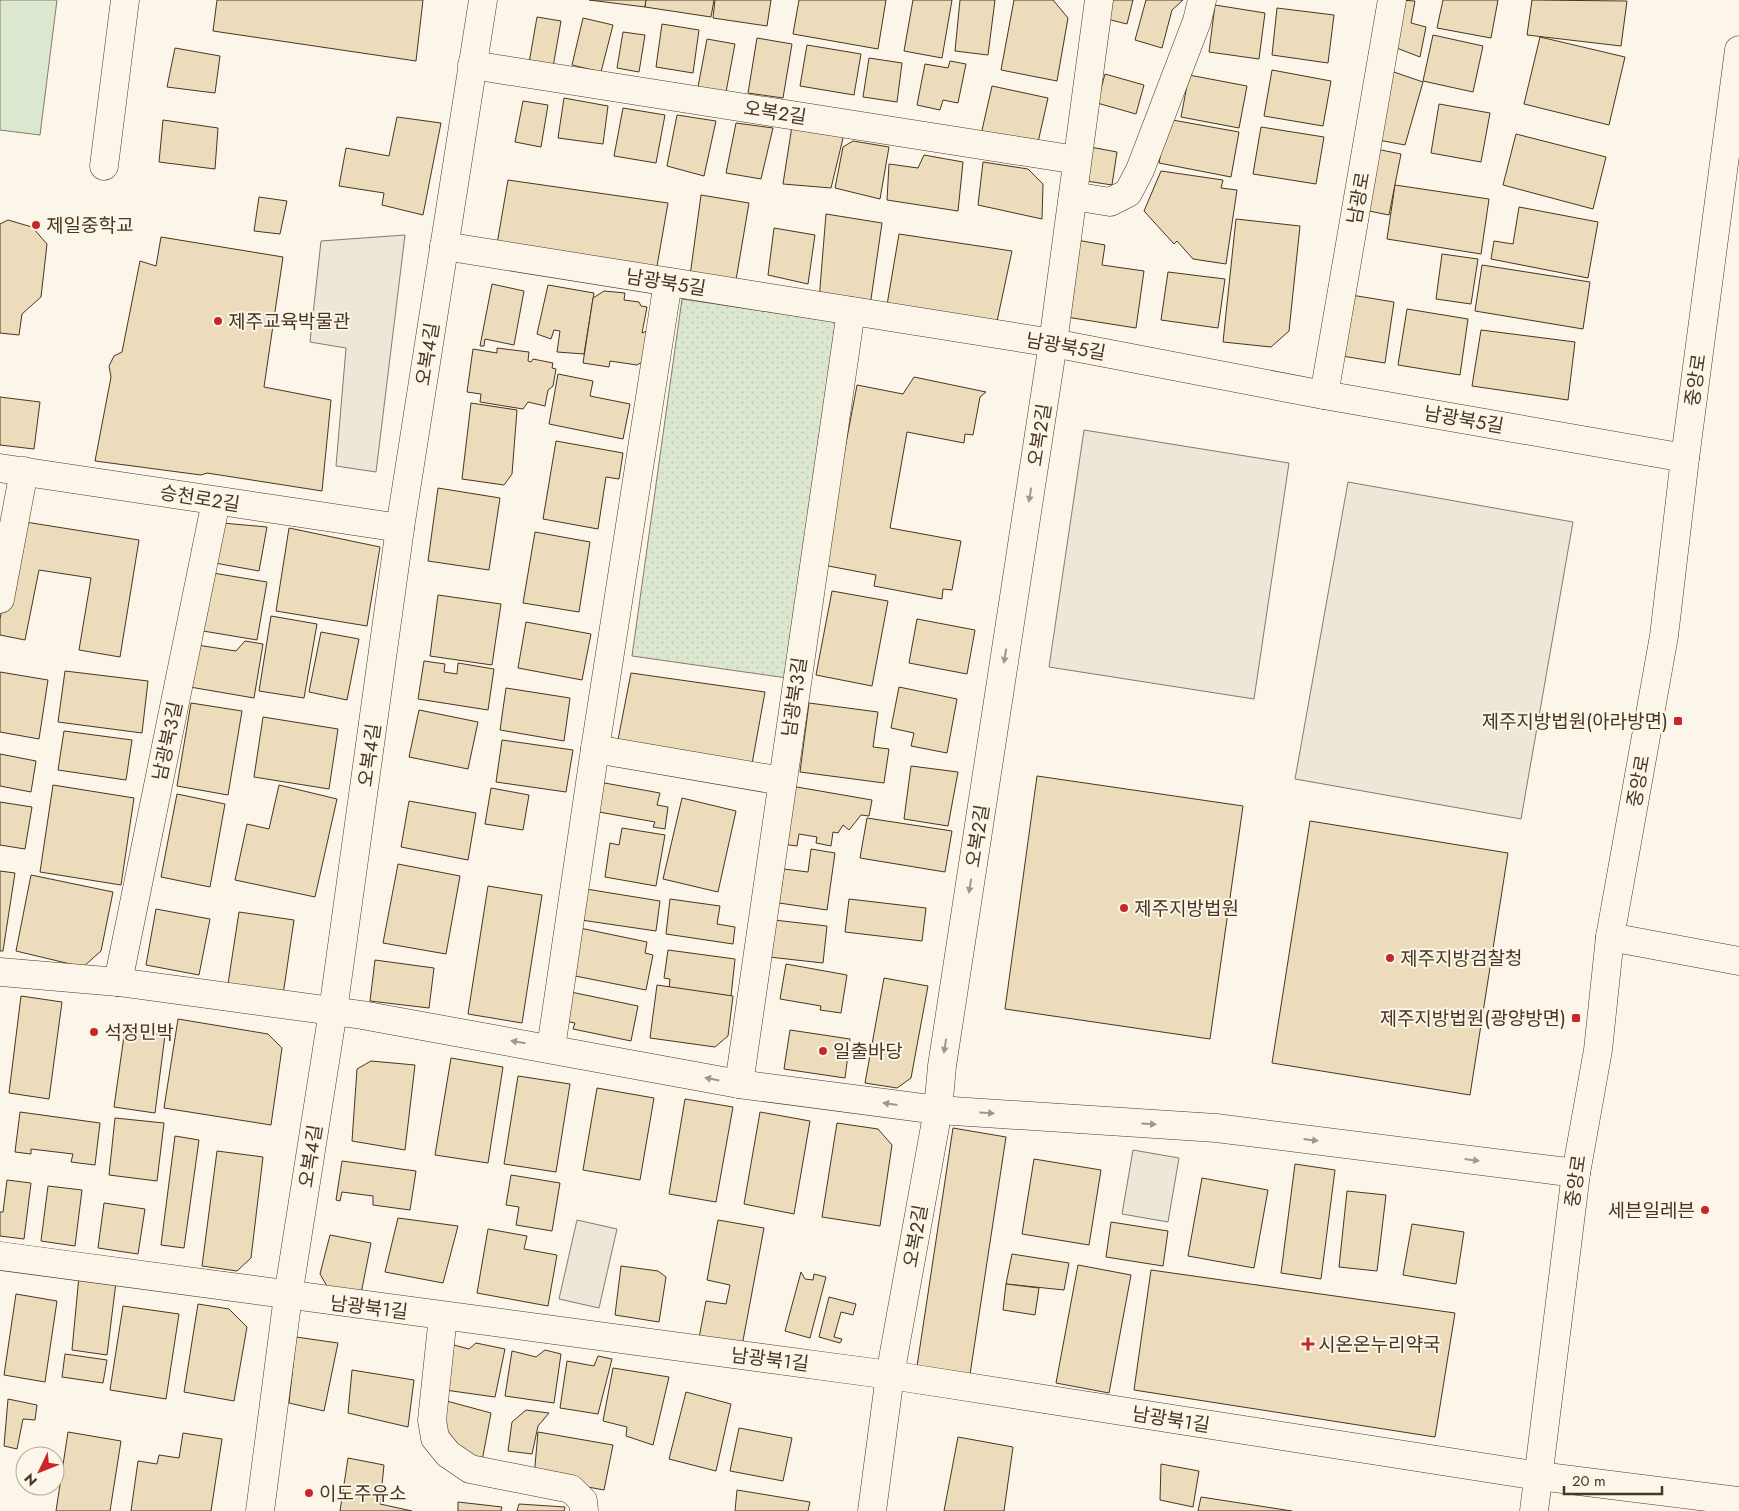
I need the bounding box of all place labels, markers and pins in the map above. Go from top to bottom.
place label: 제일중학교 [46,212,133,239]
marker: 제일중학교 [30,219,42,231]
place label: 제주교육박물관 [228,308,350,335]
marker: 제주교육박물관 [212,315,224,327]
place label: 제주지방법원(아라방면) [1481,708,1668,735]
marker: 제주지방법원(아라방면) [1672,715,1684,727]
place label: 제주지방법원 [1134,895,1239,922]
marker: 제주지방법원 [1118,902,1130,914]
place label: 제주지방검찰청 [1400,945,1522,972]
marker: 제주지방검찰청 [1384,952,1396,964]
place label: 제주지방법원(광양방면) [1379,1005,1566,1032]
marker: 제주지방법원(광양방면) [1570,1012,1582,1024]
place label: 석정민박 [104,1019,174,1046]
marker: 석정민박 [88,1026,100,1038]
place label: 일출바당 [833,1038,903,1065]
marker: 일출바당 [817,1045,829,1057]
place label: 세븐일레븐 [1608,1197,1695,1224]
marker: 세븐일레븐 [1699,1204,1711,1216]
place label: 시온온누리약국 [1318,1331,1440,1358]
marker: 시온온누리약국 [1302,1338,1314,1350]
place label: 이도주유소 [319,1480,406,1507]
marker: 이도주유소 [303,1487,315,1499]

